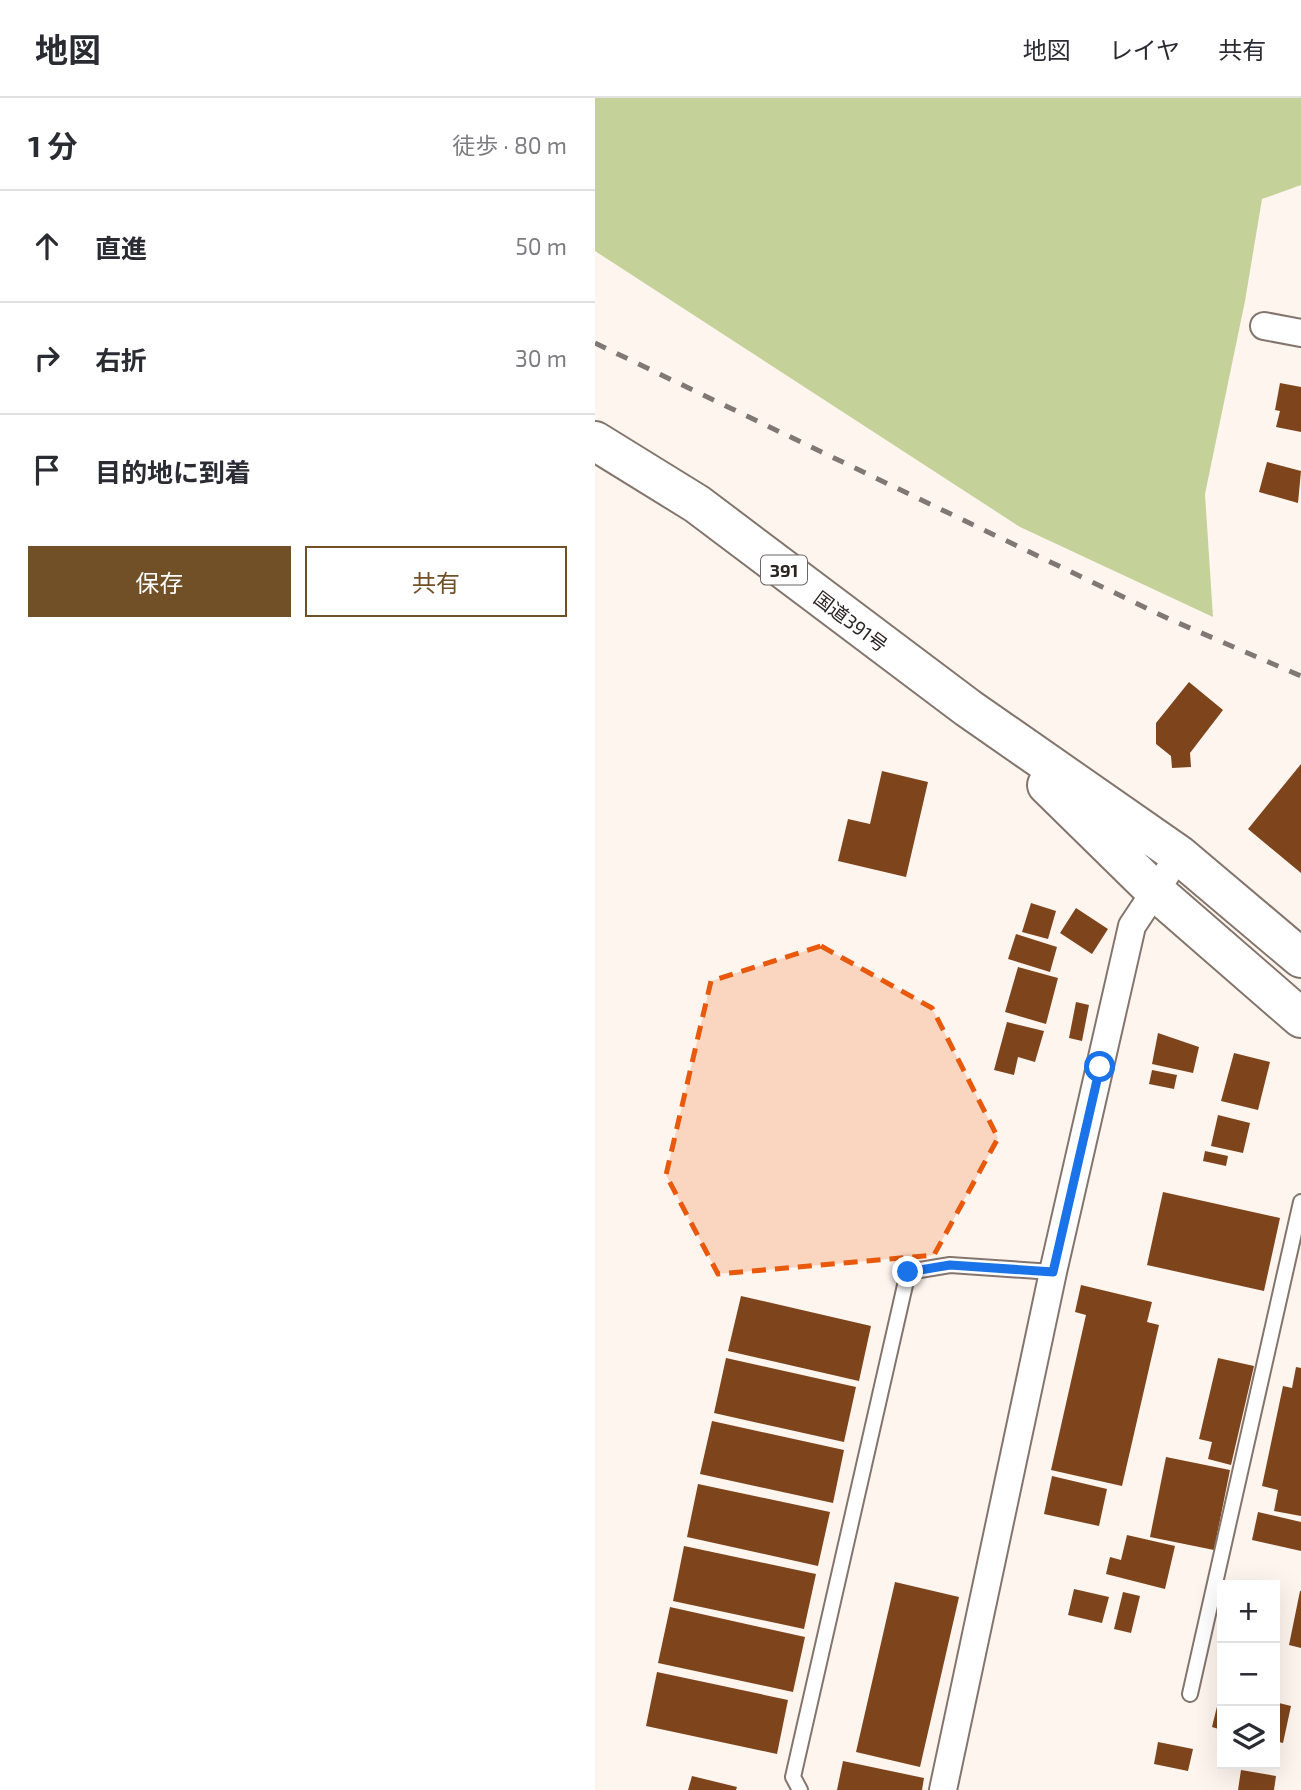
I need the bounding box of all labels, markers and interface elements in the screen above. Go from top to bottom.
text: 地図 [35,29,101,69]
text: 地図 [1023,35,1071,64]
text: レイヤ [1109,35,1180,64]
text: 共有 [1218,35,1266,64]
text: 1 分 [28,127,77,163]
text: 徒歩 · 80 m [452,131,567,159]
icon: ahead [28,227,66,265]
text: 直進 [95,232,147,263]
text: 50 m [516,232,567,260]
icon: right [28,339,66,377]
text: 右折 [95,344,147,375]
text: 30 m [515,344,567,372]
icon: arrive [28,451,66,489]
text: 目的地に到着 [95,456,251,487]
button: 保存 [28,546,291,617]
button: 共有 [305,546,567,617]
road number: 391 [761,556,807,584]
street label: 国道391号 [810,586,892,656]
route start [1084,1051,1115,1082]
route end [892,1256,923,1287]
map controls [1217,1580,1280,1769]
button: + [1217,1580,1280,1643]
button: − [1217,1643,1280,1706]
button: layers [1217,1706,1280,1769]

